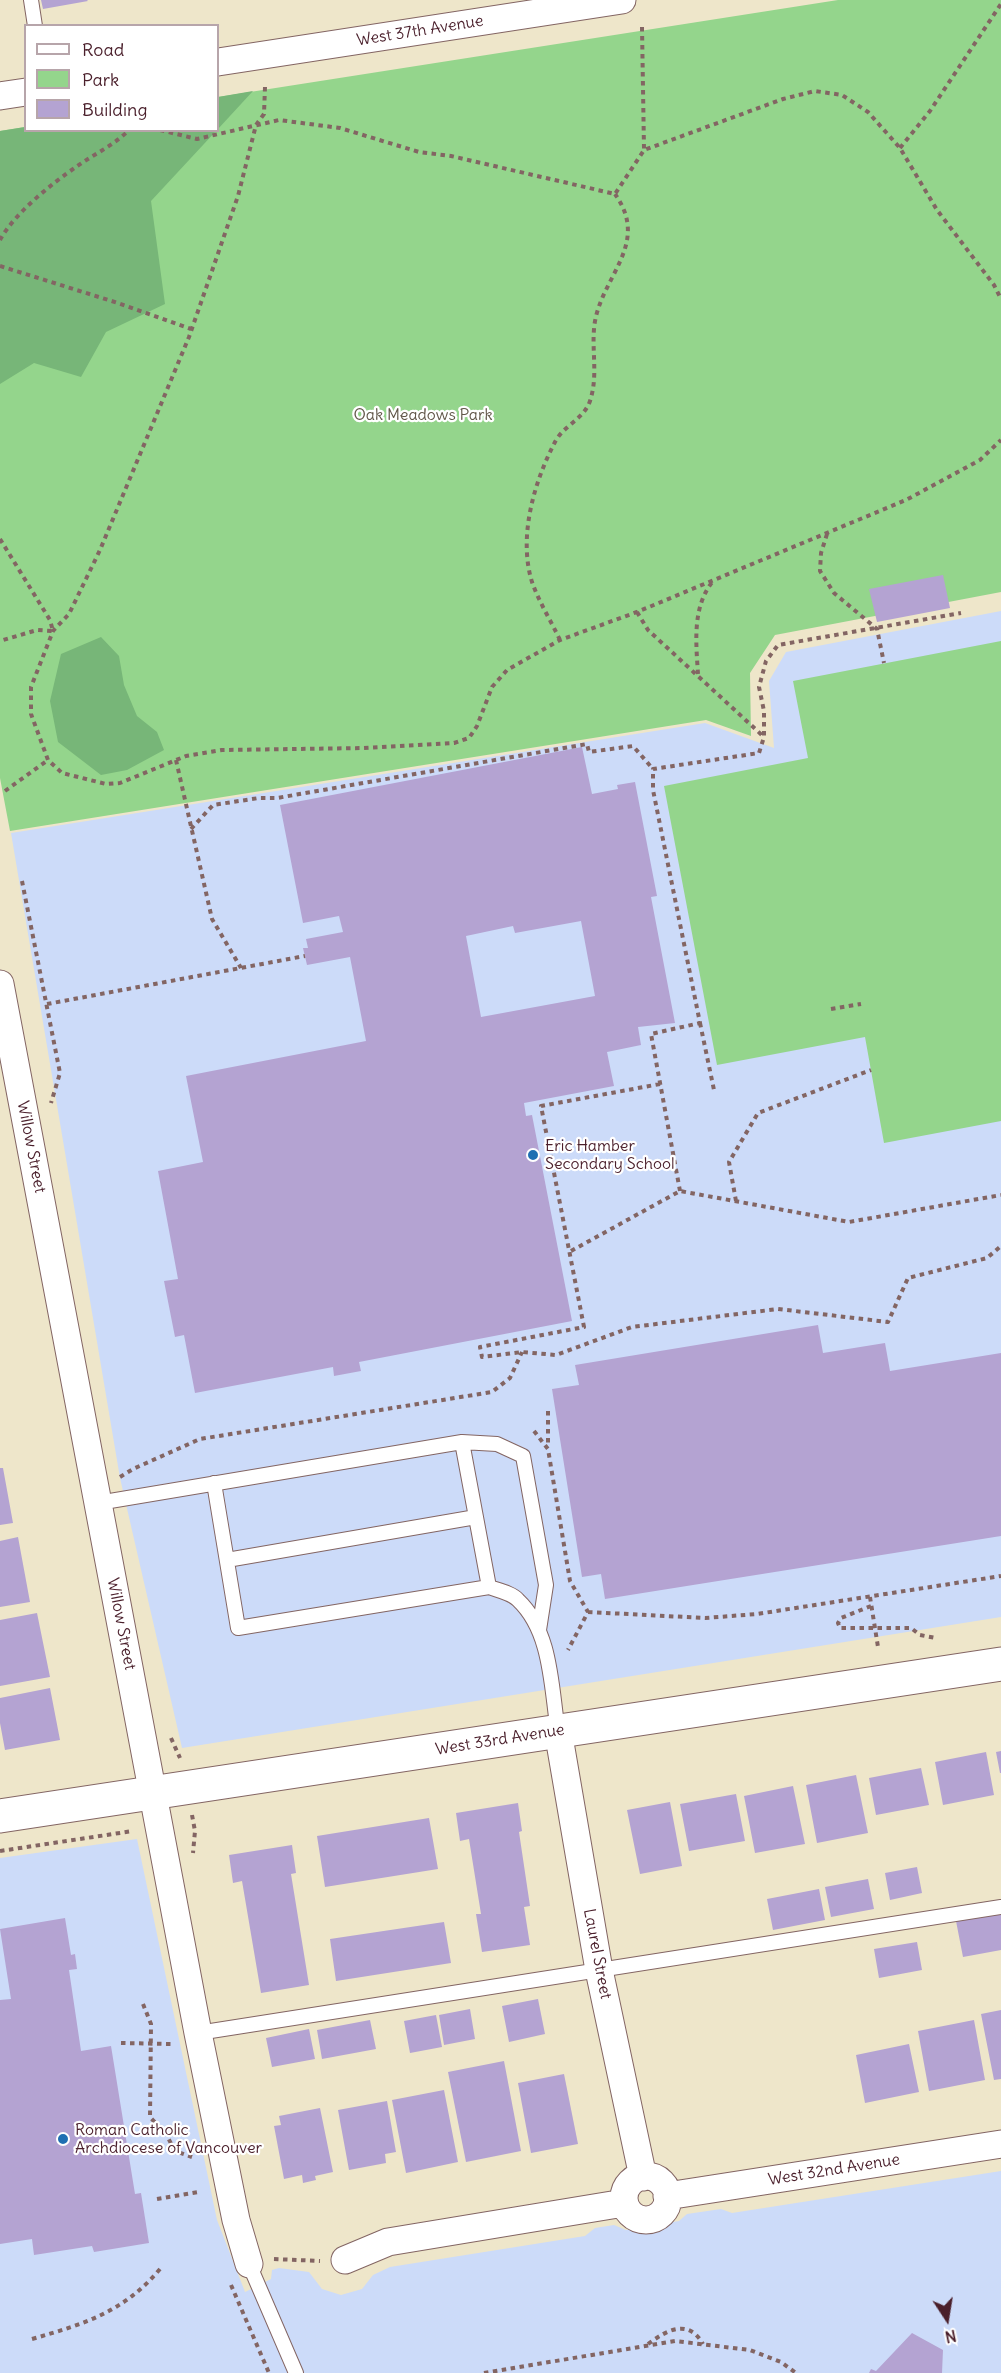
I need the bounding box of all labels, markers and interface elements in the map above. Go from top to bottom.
street label: West 37th Avenue [355,12,485,50]
legend [24,24,219,132]
text: Road [82,38,124,61]
text: Park [82,68,119,91]
text: Building [82,98,147,121]
park label: Oak Meadows Park [353,405,493,425]
street label: Willow Street [13,1099,49,1195]
place label: Eric Hamber Secondary School [545,1136,675,1174]
marker: Eric Hamber Secondary School [526,1148,540,1162]
street label: Willow Street [103,1576,139,1672]
street label: West 33rd Avenue [434,1720,566,1760]
street label: Laurel Street [579,1907,615,2001]
place label: Roman Catholic Archdiocese of Vancouver [75,2120,262,2158]
marker: Roman Catholic Archdiocese of Vancouver [56,2132,70,2146]
street label: West 32nd Avenue [767,2150,901,2190]
north arrow [917,2289,977,2349]
text: N [943,2326,958,2348]

